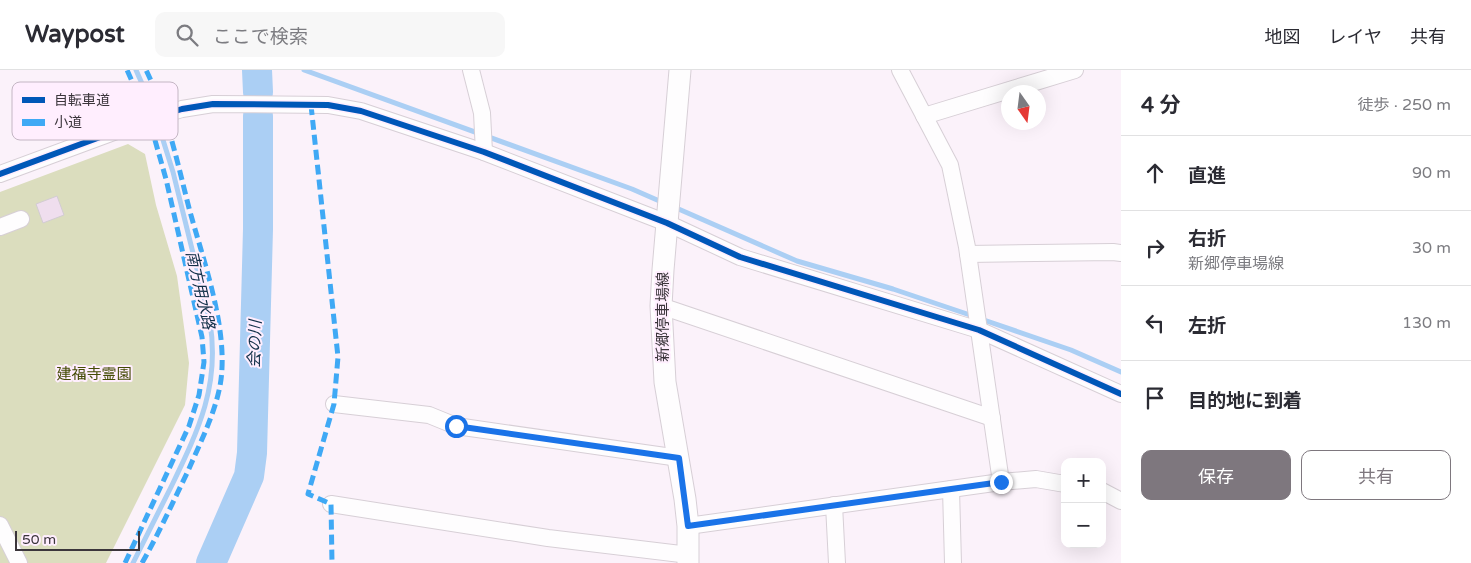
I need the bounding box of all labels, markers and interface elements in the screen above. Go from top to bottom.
search box [155,12,505,57]
text: Waypost [25,20,125,49]
icon: search [173,21,201,49]
text: ここで検索 [213,26,308,48]
text: 地図 [1265,26,1301,48]
text: レイヤ [1329,26,1382,48]
text: 共有 [1410,26,1446,48]
legend [12,82,178,140]
north arrow [1001,85,1046,130]
text: 自転車道 [54,92,110,109]
text: 4 分 [1141,93,1181,118]
text: 徒歩 · 250 m [1358,95,1451,115]
text: 小道 [54,114,82,131]
icon: ahead [1141,159,1169,187]
text: 90 m [1412,163,1451,183]
text: 直進 [1188,165,1226,187]
text: 右折 [1188,228,1226,250]
icon: right [1141,234,1169,262]
text: 30 m [1412,238,1451,258]
water label: 南方用水路 [181,249,219,333]
text: 新郷停車場線 [1188,254,1284,274]
street label: 新郷停車場線 [654,272,672,362]
icon: left [1141,309,1169,337]
text: 130 m [1402,313,1451,333]
text: 左折 [1188,315,1226,337]
water label: 会の川 [244,318,266,368]
park label: 建福寺霊園 [56,365,132,383]
icon: arrive [1141,384,1169,412]
text: 目的地に到着 [1188,390,1302,412]
route start [445,415,468,438]
button: 保存 [1141,450,1291,500]
button: 共有 [1301,450,1451,500]
map controls [1061,458,1106,548]
button: + [1061,458,1106,503]
route end [990,471,1013,494]
button: − [1061,503,1106,548]
scale bar [15,528,140,551]
text: 50 m [22,531,56,548]

